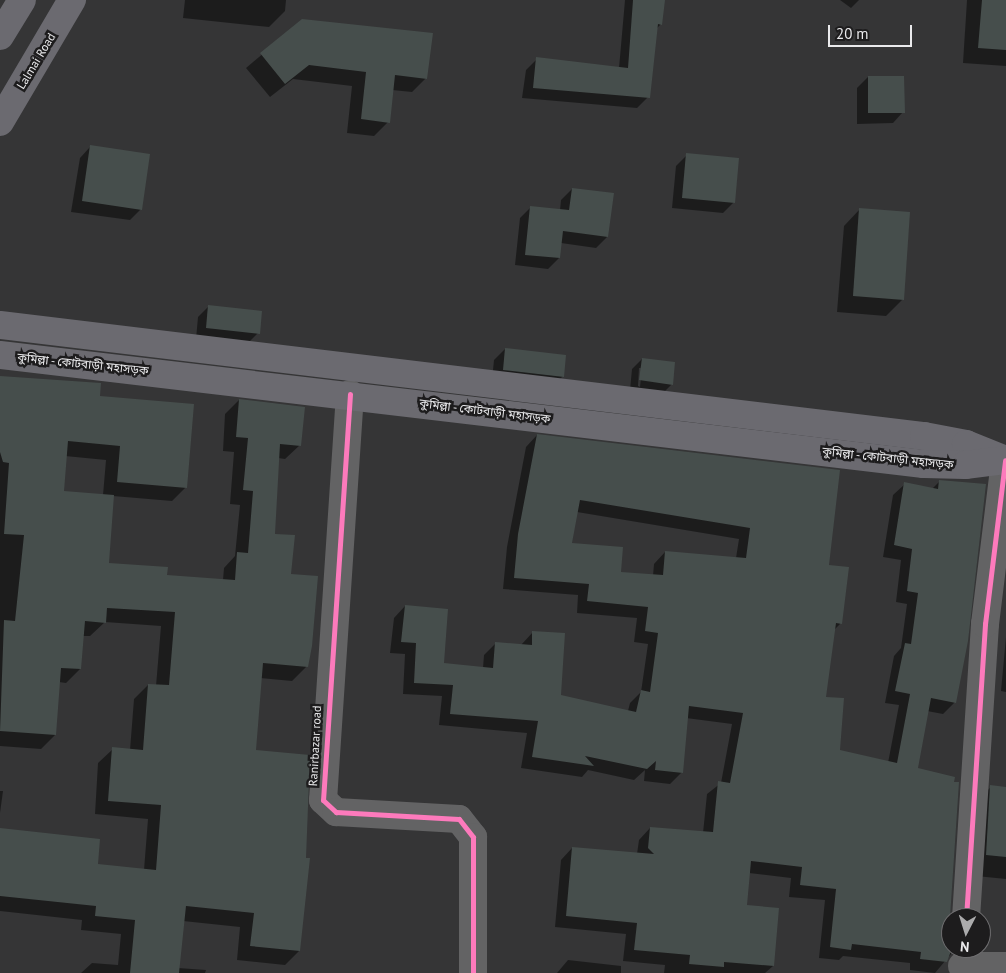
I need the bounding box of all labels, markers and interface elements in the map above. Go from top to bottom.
scale bar [831,15,915,47]
text: 20 m [836,24,869,43]
street label: Lalmai Road [14,30,58,92]
street label: কুমিল্লা - কোটবাড়ী মহাসড়ক [16,350,150,378]
street label: কুমিল্লা - কোটবাড়ী মহাসড়ক [418,396,552,426]
street label: কুমিল্লা - কোটবাড়ী মহাসড়ক [821,444,955,472]
street label: Ranirbazar road [306,705,324,787]
north arrow [941,908,991,958]
text: N [959,938,970,956]

